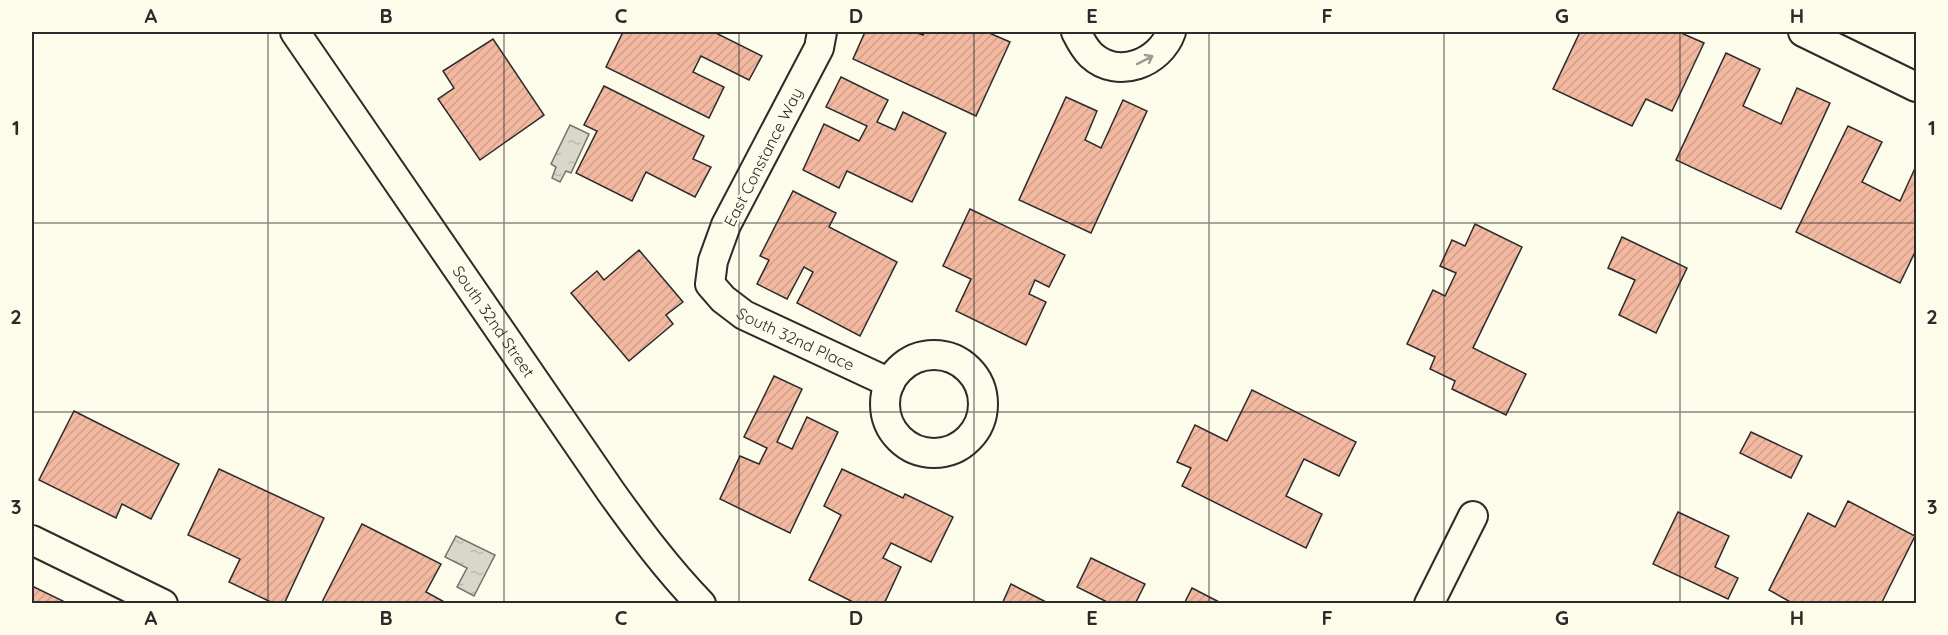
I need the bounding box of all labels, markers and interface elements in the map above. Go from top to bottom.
text: A [145,3,158,28]
text: B [379,3,393,28]
text: C [615,3,628,28]
text: D [849,3,863,28]
text: E [1086,3,1098,28]
text: F [1321,3,1333,28]
text: G [1555,3,1569,28]
text: H [1790,3,1804,28]
one-way arrow [1136,54,1154,66]
street label: East Constance Way [719,84,807,230]
text: 1 [12,115,20,140]
text: 1 [1928,115,1936,140]
street label: South 32nd Street [448,262,539,381]
street label: South 32nd Place [733,303,858,375]
text: 2 [10,304,22,329]
text: 2 [1926,304,1938,329]
text: 3 [11,494,21,519]
text: 3 [1927,494,1937,519]
text: A [145,605,158,630]
text: B [379,605,393,630]
text: C [615,605,628,630]
text: D [849,605,863,630]
text: E [1086,605,1098,630]
text: F [1321,605,1333,630]
text: G [1555,605,1569,630]
text: H [1790,605,1804,630]

